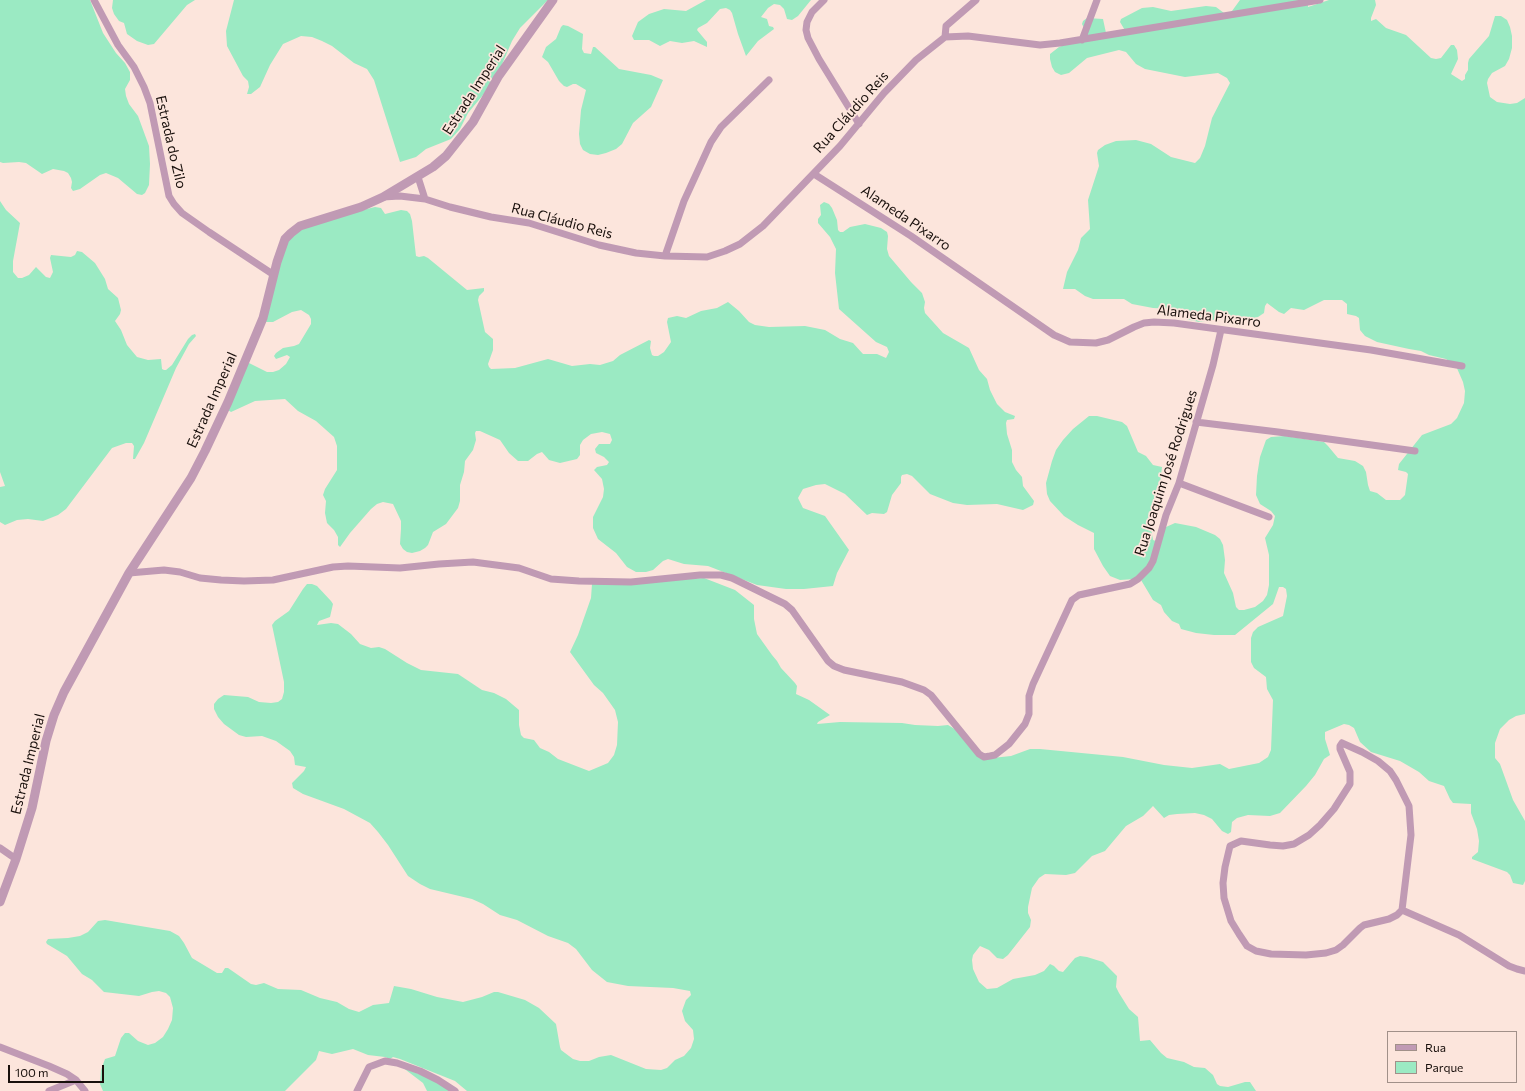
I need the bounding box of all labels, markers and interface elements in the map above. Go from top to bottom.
street label: Estrada Imperial [439,42,509,138]
street label: Rua Cláudio Reis [810,68,892,156]
street label: Estrada do Zilo [152,94,190,190]
street label: Alameda Pixarro [858,182,954,254]
street label: Rua Cláudio Reis [509,199,615,243]
street label: Alameda Pixarro [1156,301,1262,331]
street label: Estrada Imperial [183,350,241,450]
street label: Rua Joaquim José Rodrigues [1131,388,1201,558]
street label: Estrada Imperial [7,712,49,816]
legend [1387,1031,1517,1083]
text: Rua [1425,1040,1446,1054]
scale bar [10,1057,106,1083]
text: Parque [1425,1060,1463,1074]
text: 100 m [15,1065,49,1079]

